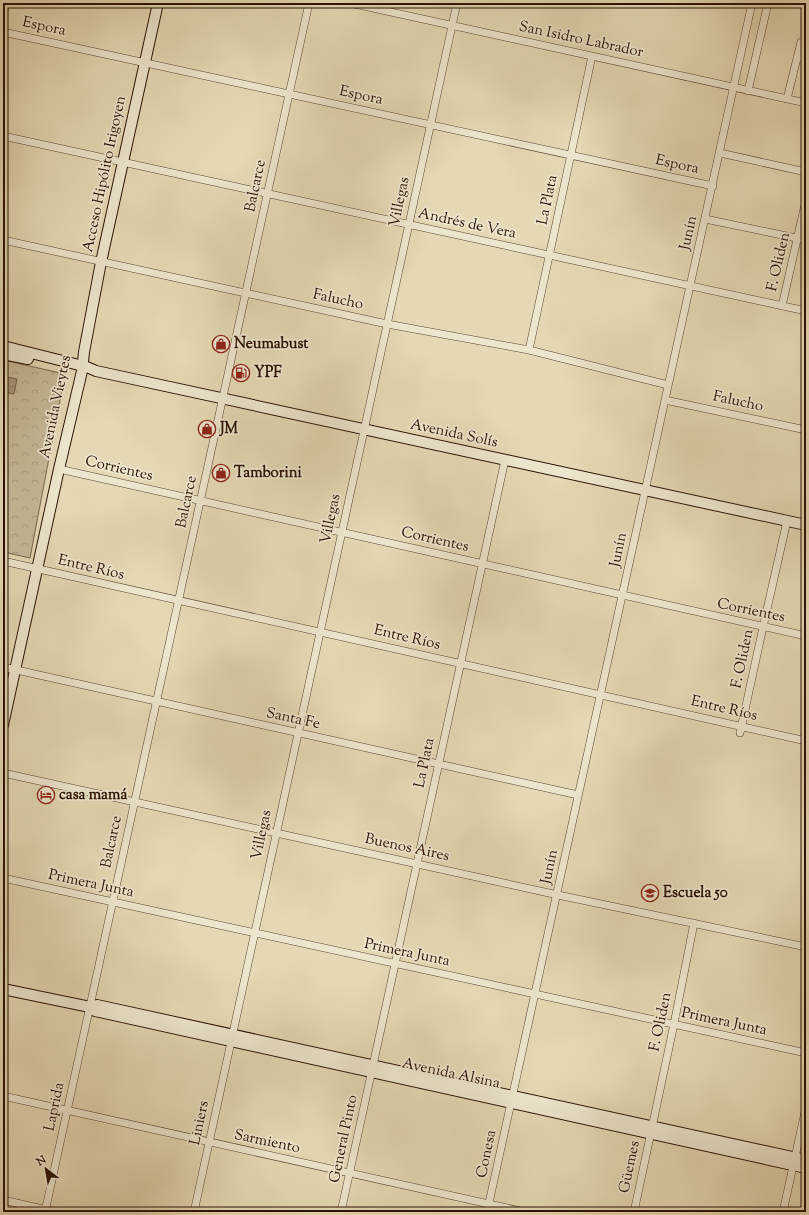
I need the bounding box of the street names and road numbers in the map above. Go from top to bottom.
street label: Espora [20,12,68,42]
street label: San Isidro Labrador [517,17,646,64]
street label: Espora [337,81,385,111]
street label: Acceso Hipólito Irigoyen [78,94,132,254]
street label: Espora [653,150,701,180]
street label: Balcarce [240,158,272,214]
street label: La Plata [532,173,564,227]
street label: Villegas [384,175,416,229]
street label: Andrés de Vera [416,203,518,245]
street label: Junín [675,213,703,253]
street label: F. Oliden [762,230,796,294]
street label: Falucho [311,284,365,316]
street label: Avenida Vieytes [35,353,77,461]
street label: Falucho [711,386,765,418]
street label: Avenida Solís [408,414,500,454]
street label: Corrientes [83,451,155,487]
street label: Balcarce [171,474,203,530]
street label: Villegas [315,492,347,546]
street label: Corrientes [399,522,471,558]
street label: Junín [605,531,633,570]
street label: Entre Ríos [56,550,126,586]
street label: Corrientes [715,594,787,628]
street label: Entre Ríos [372,620,442,656]
street label: F. Oliden [726,627,760,691]
street label: Entre Ríos [689,691,759,727]
street label: Santa Fe [264,703,322,735]
street label: La Plata [409,736,441,790]
street label: Villegas [246,808,278,862]
street label: Balcarce [96,814,128,870]
street label: Buenos Aires [363,829,451,867]
street label: Junín [536,848,564,887]
street label: Primera Junta [46,865,136,903]
street label: Primera Junta [362,934,452,972]
street label: F. Oliden [644,990,678,1054]
street label: Primera Junta [679,1003,769,1041]
street label: Avenida Alsina [400,1053,502,1095]
street label: Laprida [40,1081,70,1133]
street label: General Pinto [324,1093,364,1185]
street label: Liniers [185,1099,215,1147]
street label: Sarmiento [232,1125,302,1159]
street label: Conesa [472,1128,502,1180]
street label: Güemes [614,1139,646,1195]

